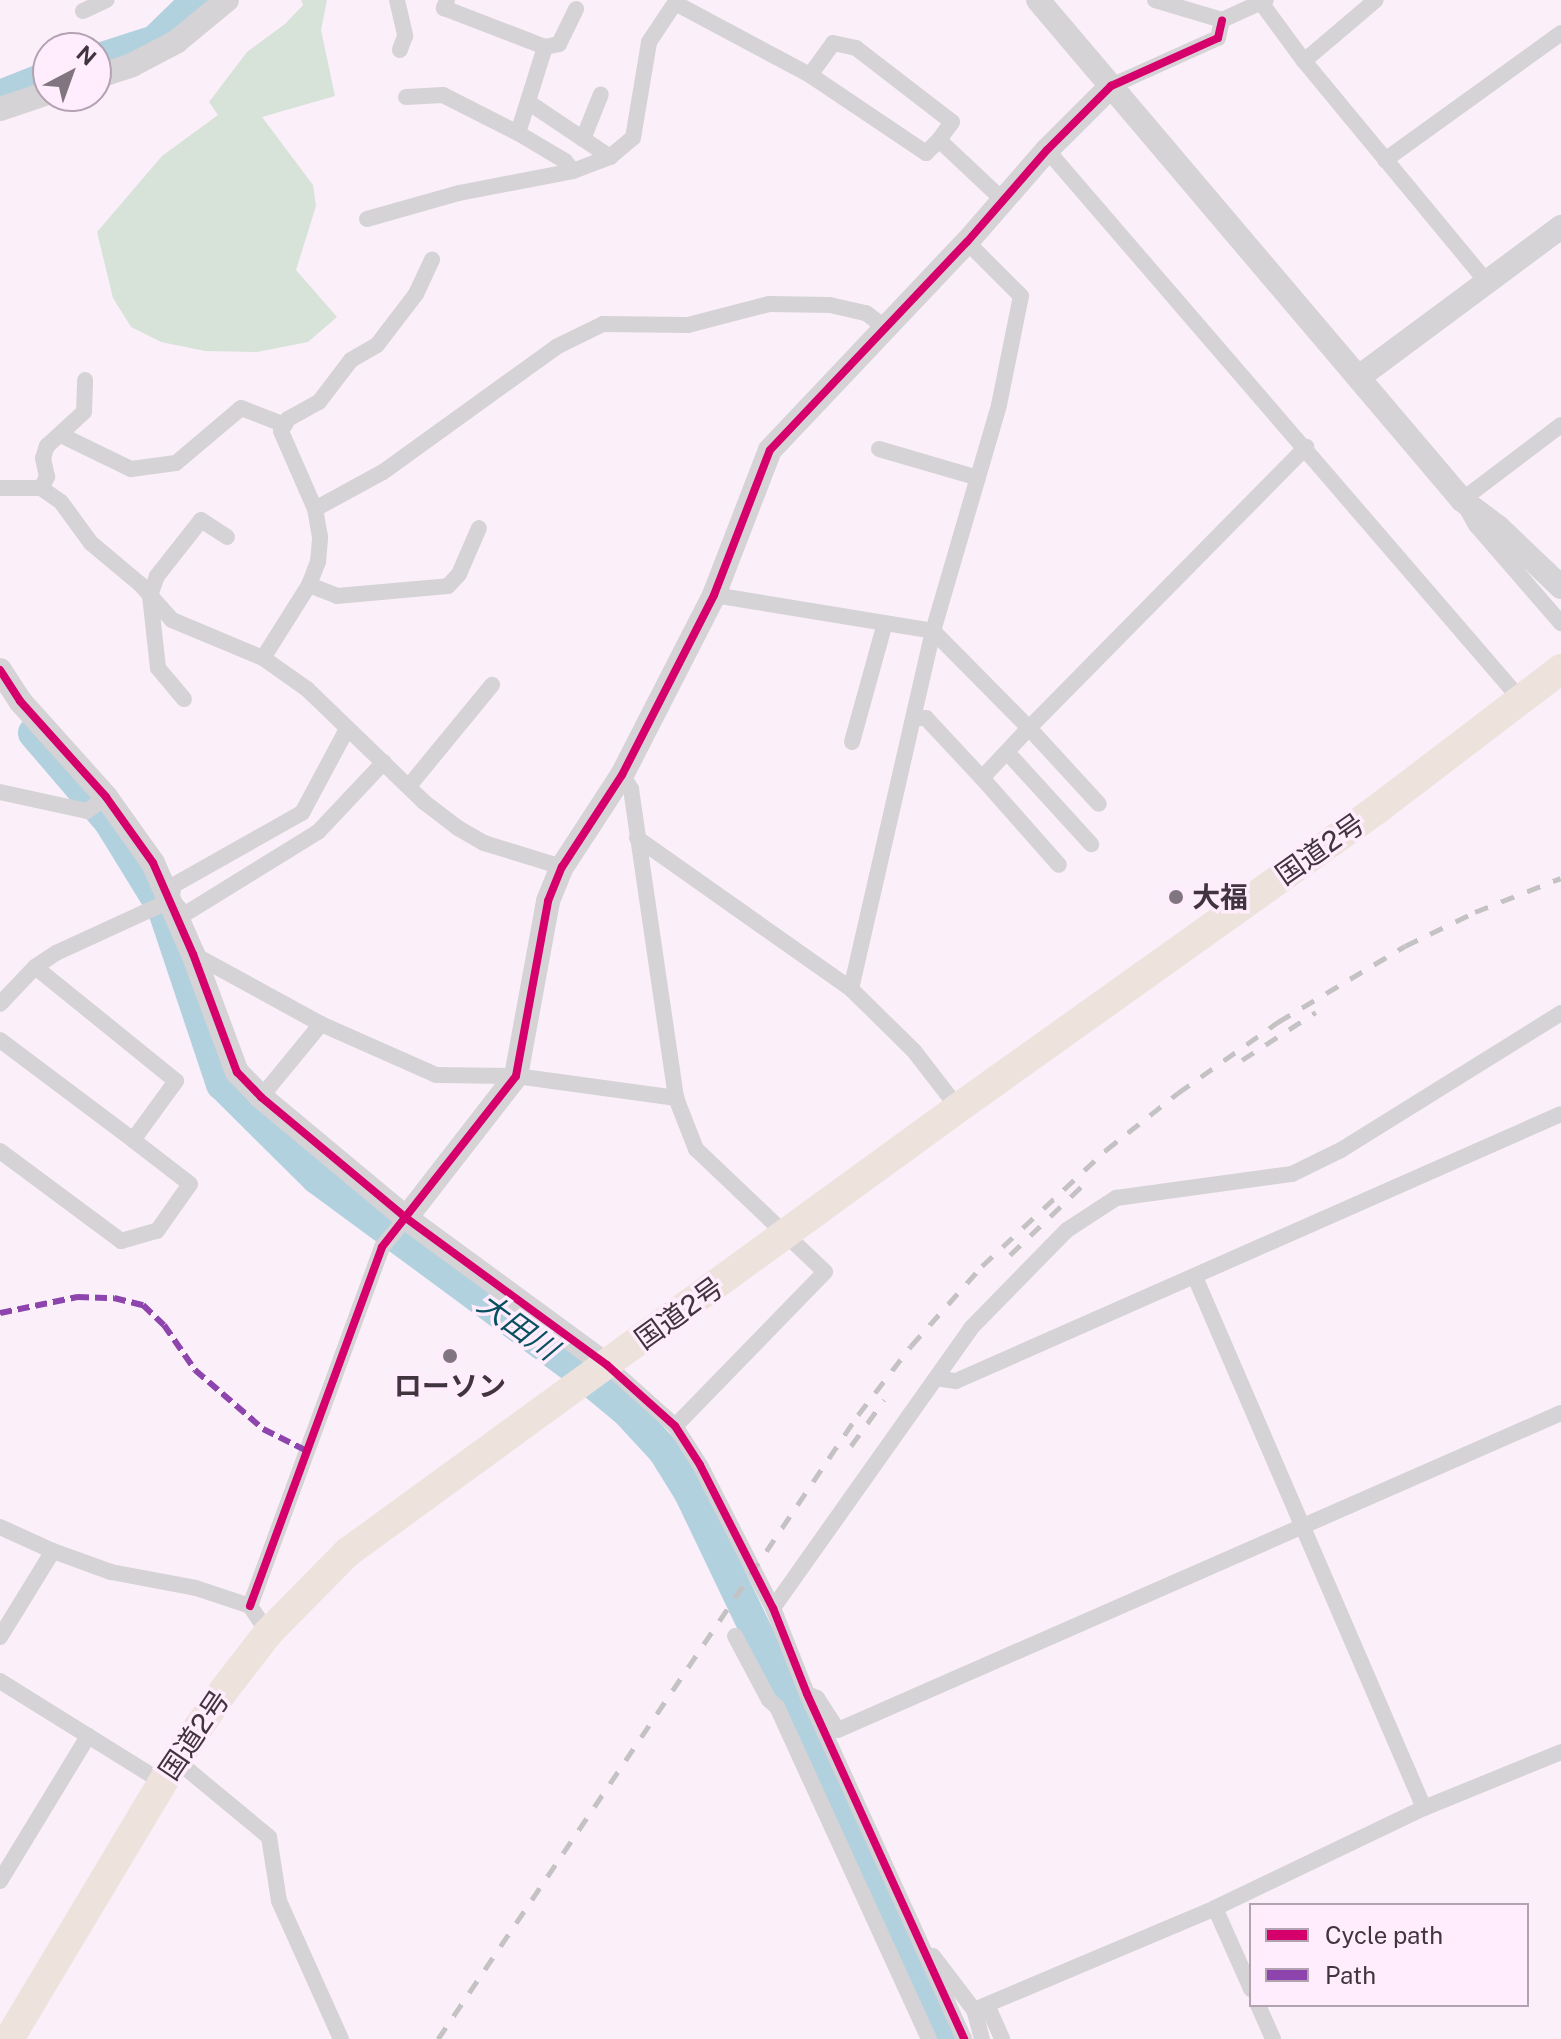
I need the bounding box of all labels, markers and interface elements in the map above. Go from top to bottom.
north arrow [32,32,112,112]
text: N [71,40,101,71]
street label: 国道2号 [1269,806,1371,892]
place label: 大福 [1192,880,1248,914]
marker: 大福 [1167,888,1185,906]
street label: 国道2号 [628,1270,730,1356]
water label: 大田川 [471,1285,565,1367]
marker: ローソン [441,1347,459,1365]
place label: ローソン [394,1369,506,1403]
street label: 国道2号 [152,1684,236,1786]
legend [1249,1903,1529,2007]
text: Cycle path [1325,1921,1443,1949]
text: Path [1325,1961,1376,1989]

